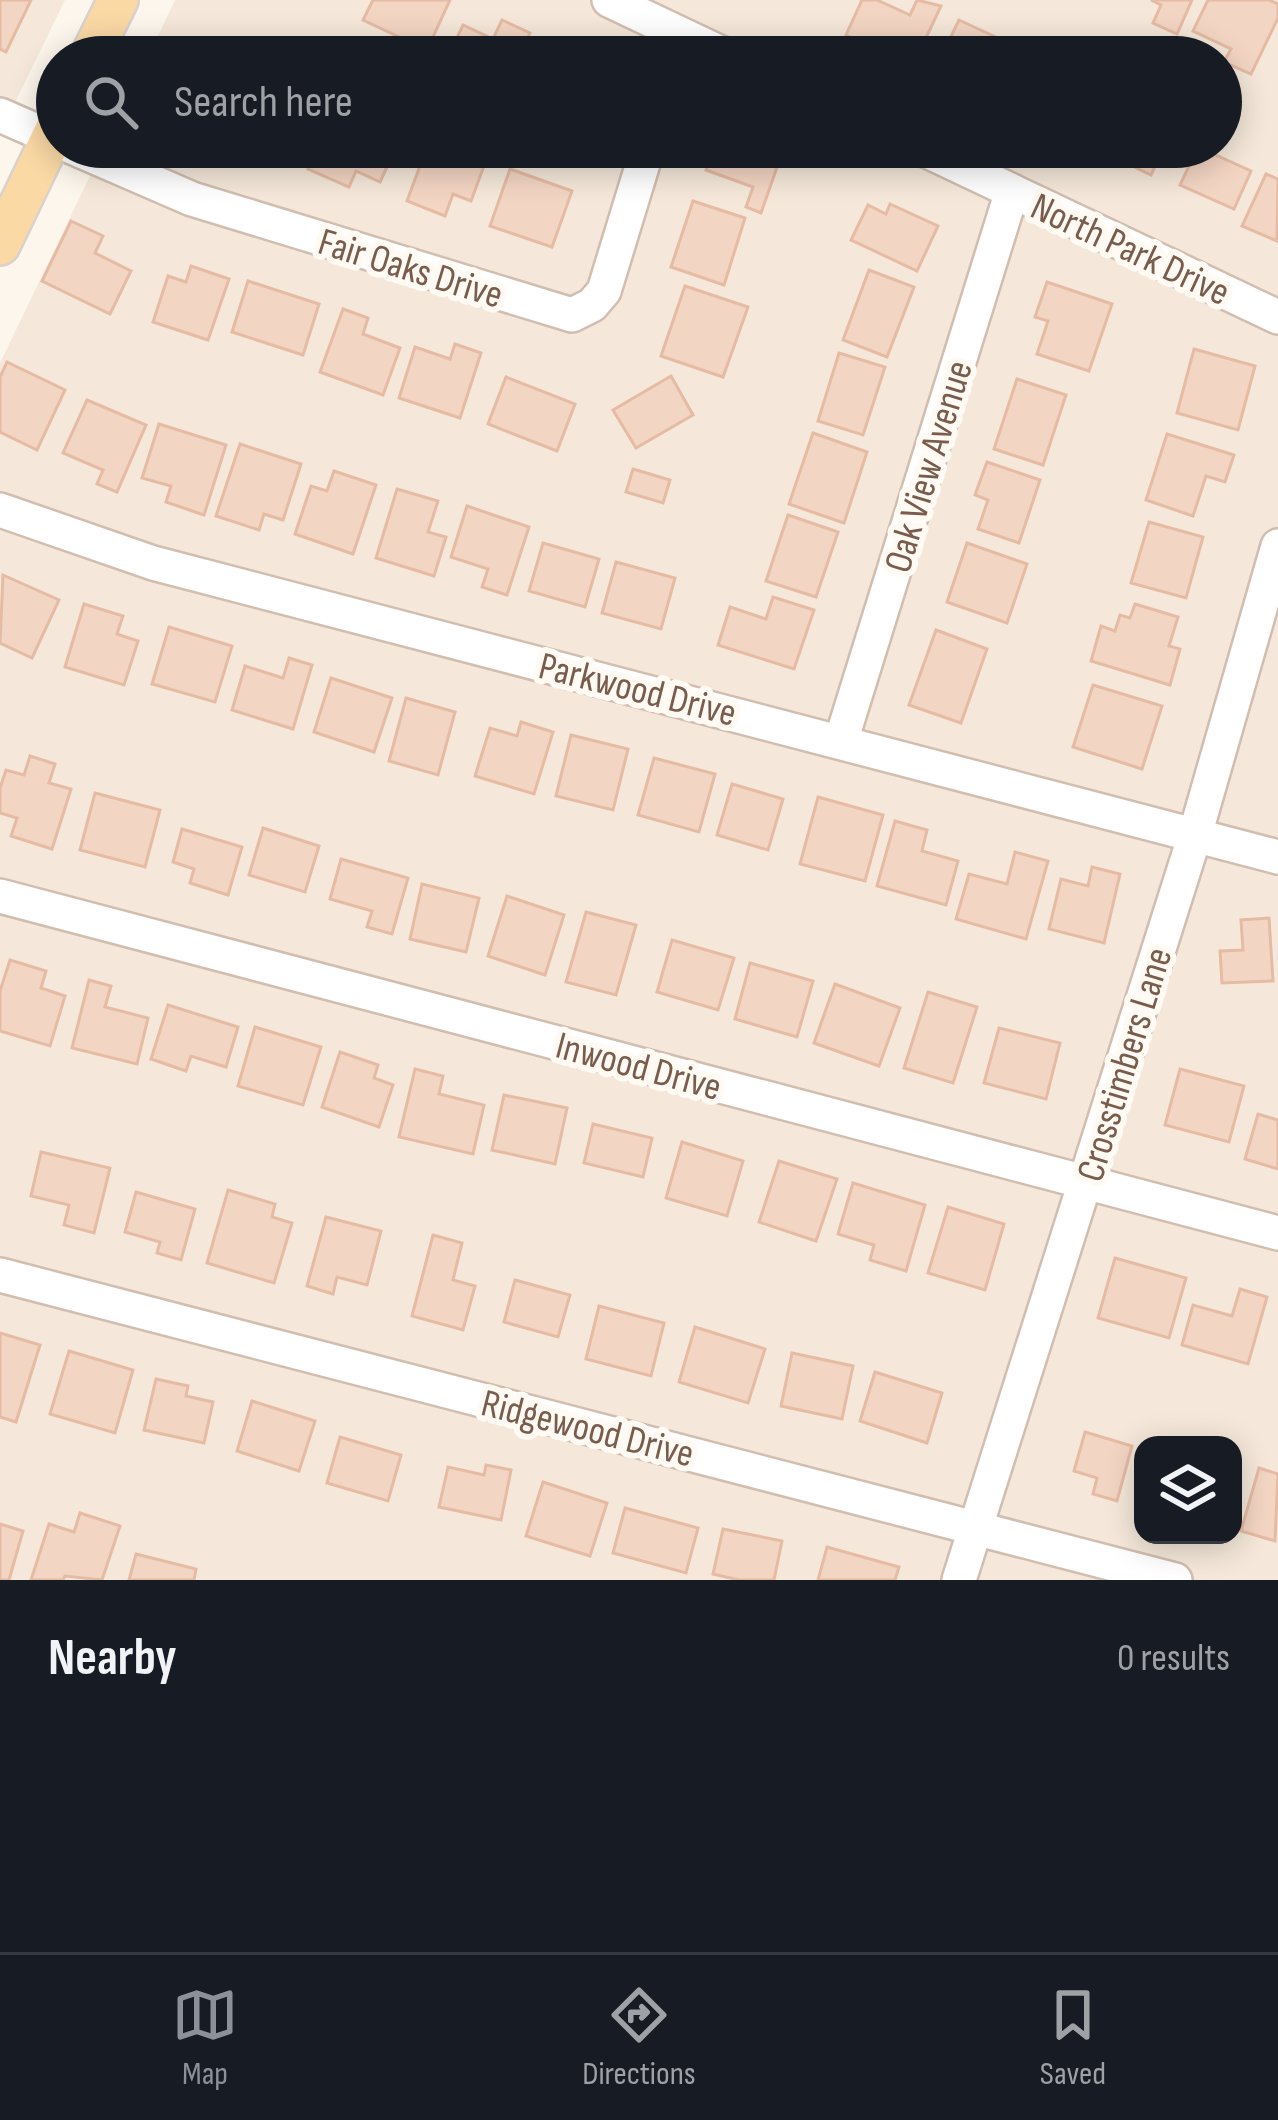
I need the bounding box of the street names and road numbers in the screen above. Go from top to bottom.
street label: North Park Drive [1023,184,1237,317]
street label: Fair Oaks Drive [312,219,508,320]
street label: Oak View Avenue [875,355,984,578]
street label: Parkwood Drive [534,643,741,738]
street label: Crosstimbers Lane [1068,942,1183,1187]
street label: Inwood Drive [551,1023,726,1112]
street label: Ridgewood Drive [476,1380,698,1478]

